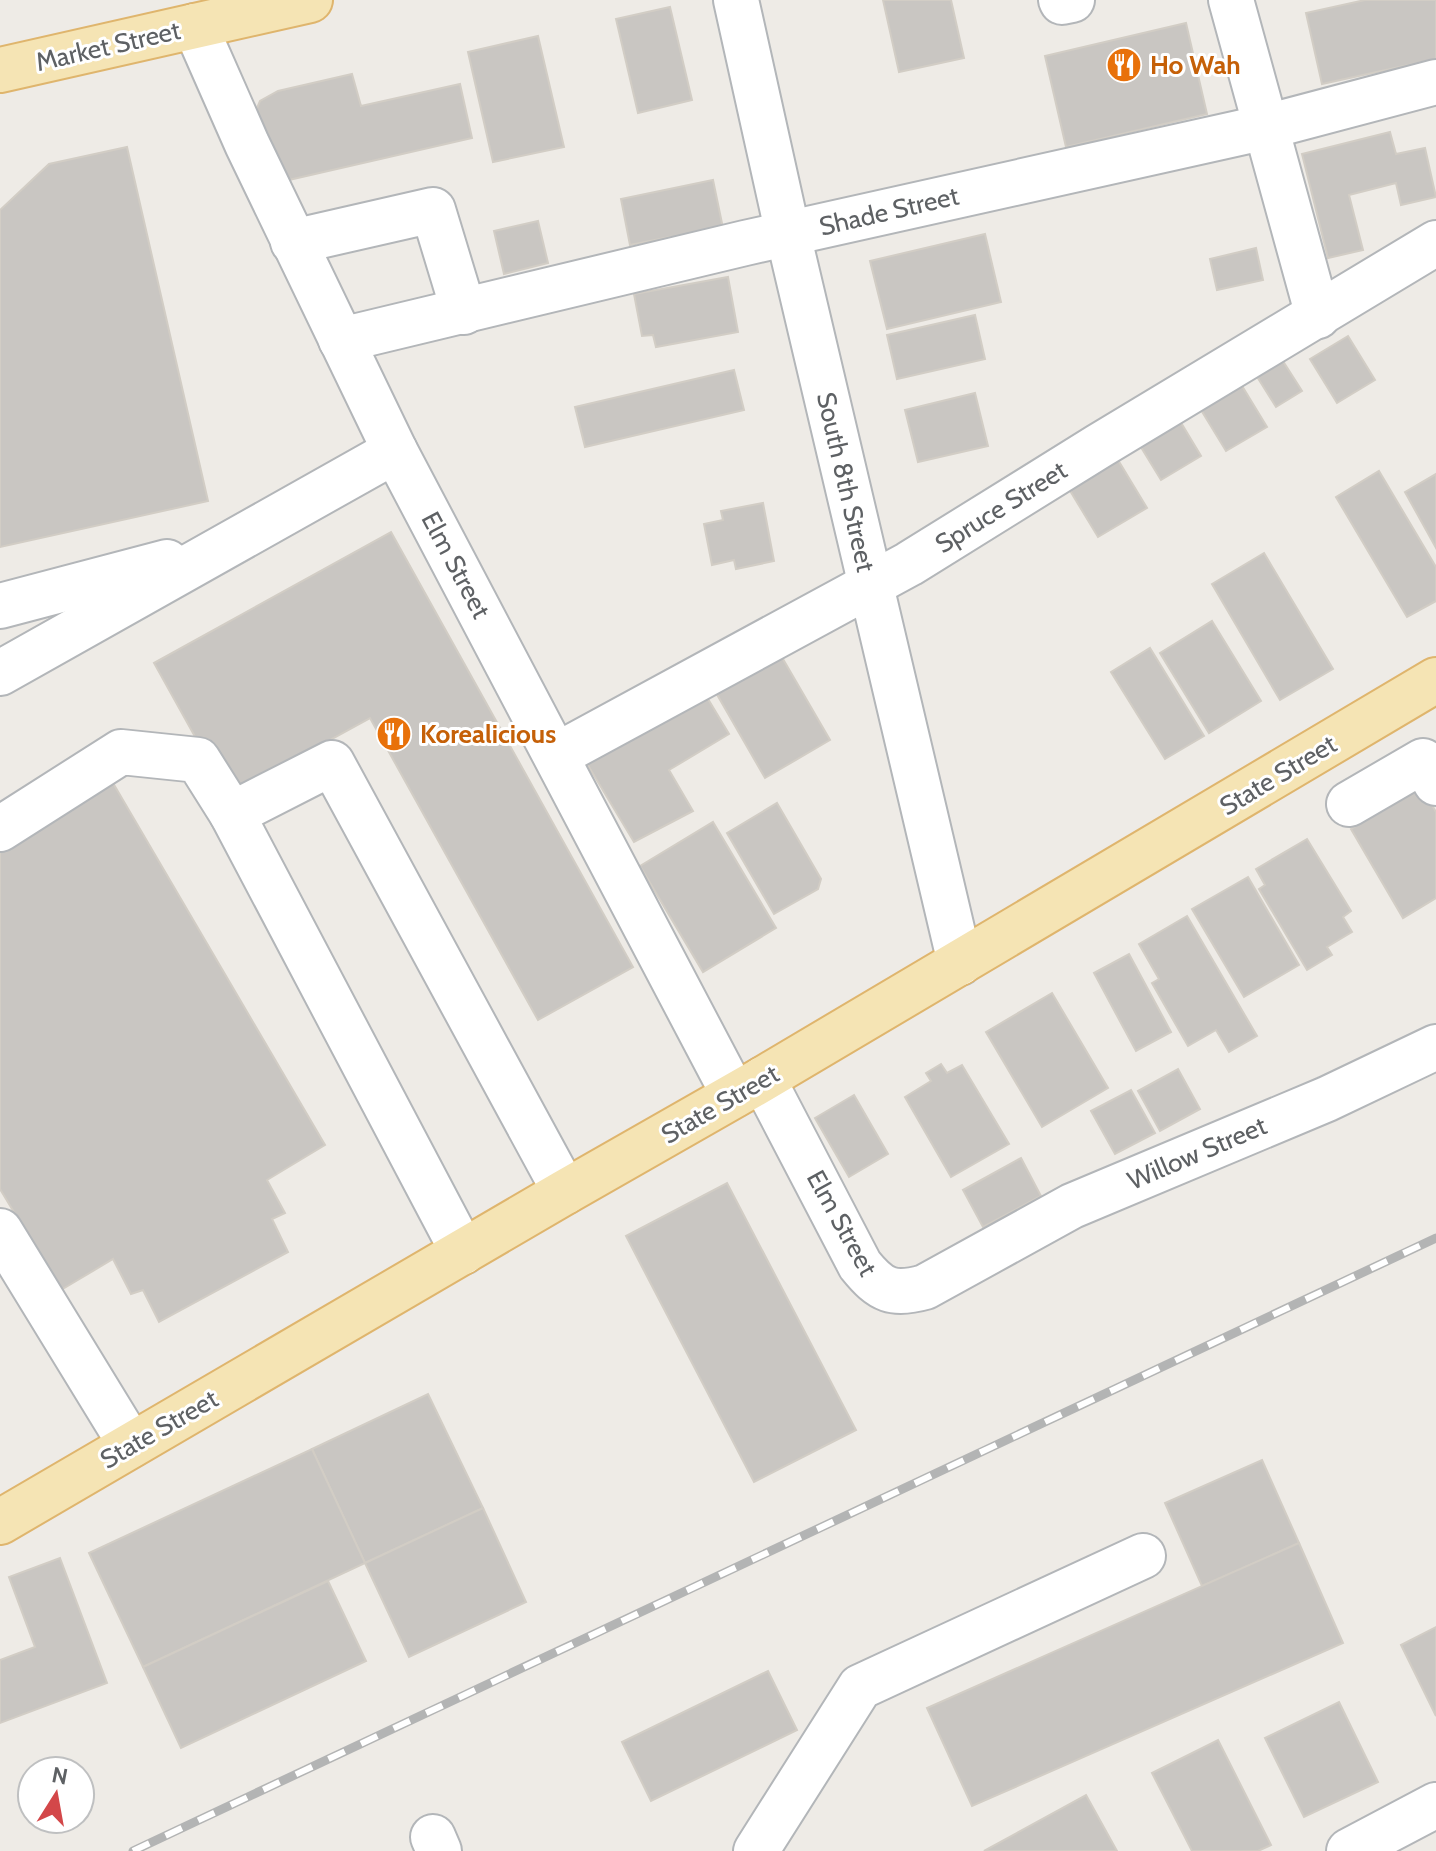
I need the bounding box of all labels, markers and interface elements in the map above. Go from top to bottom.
street label: Market Street [33,14,184,78]
restaurant icon: Ho Wah [1105,46,1143,84]
place label: Ho Wah [1150,49,1241,81]
street label: Shade Street [816,179,962,243]
street label: South 8th Street [810,389,882,575]
street label: Spruce Street [929,454,1073,560]
street label: Elm Street [415,506,497,624]
restaurant icon: Korealicious [375,715,413,753]
place label: Korealicious [420,718,556,750]
street label: State Street [1214,728,1342,822]
street label: State Street [656,1057,785,1150]
street label: Willow Street [1123,1109,1271,1197]
street label: Elm Street [800,1165,884,1282]
street label: State Street [95,1382,224,1475]
north arrow [16,1755,96,1835]
text: N [50,1761,70,1791]

